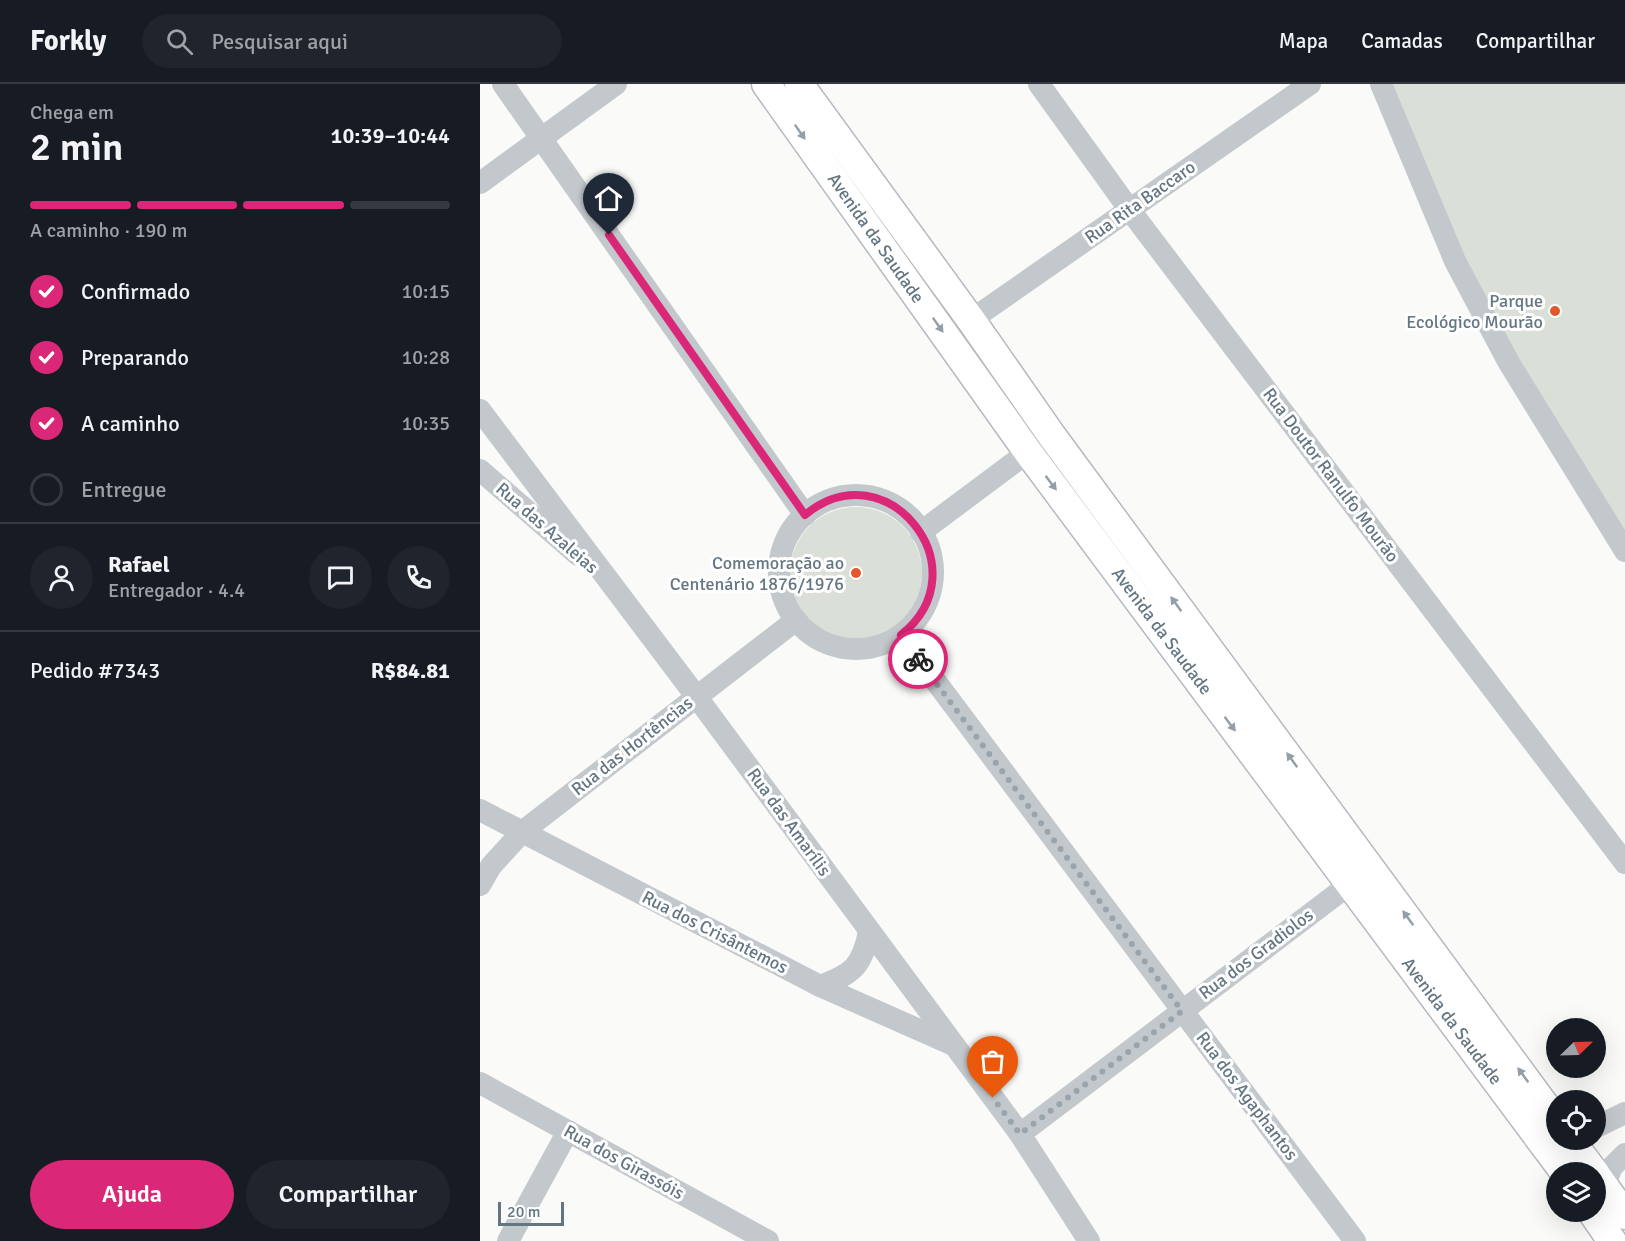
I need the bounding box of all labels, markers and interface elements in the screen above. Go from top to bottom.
search box [142,14,562,68]
text: Forkly [30,24,106,58]
icon: search [163,25,196,58]
text: Pesquisar aqui [211,28,348,55]
text: Mapa [1279,28,1328,54]
text: Camadas [1361,28,1443,54]
text: Compartilhar [1476,28,1595,54]
text: Chega em [30,100,114,125]
text: 10:39–10:44 [331,122,450,149]
text: 2 min [30,123,123,171]
one-way arrow [794,123,806,139]
street label: Rua Rita Baccaro [1080,156,1200,248]
street label: Avenida da Saudade [823,169,929,307]
pin [583,173,634,235]
icon: home [592,182,625,215]
text: A caminho · 190 m [30,218,187,243]
icon: check [30,275,63,308]
text: Confirmado [81,278,190,305]
text: 10:15 [401,279,450,304]
place label: Parque Ecológico Mourão [1406,290,1543,333]
marker: Parque Ecológico Mourão [1548,304,1562,318]
one-way arrow [931,317,943,332]
icon: check [30,341,63,374]
text: Preparando [81,344,189,371]
text: 10:28 [401,345,450,370]
street label: Rua Doutor Ranulfo Mourão [1258,383,1404,567]
icon: check [30,407,63,440]
text: A caminho [81,410,180,437]
text: 10:35 [401,411,450,436]
text: Entregue [81,476,166,503]
one-way arrow [1045,476,1057,491]
street label: Rua das Azaleias [491,478,603,578]
button: person [30,546,93,609]
button: chat [309,546,372,609]
button: phone [387,546,450,609]
text: Rafael [108,551,170,578]
place label: Comemoração ao Centenário 1876/1976 [670,552,844,595]
street label: Avenida da Saudade [1107,563,1217,699]
marker: Comemoração ao Centenário 1876/1976 [849,566,863,580]
text: Entregador · 4.4 [108,578,245,603]
one-way arrow [1170,596,1182,612]
courier [888,629,948,689]
icon: bike [902,643,935,676]
text: Pedido #7343 [30,657,160,684]
text: R$84.81 [371,657,450,684]
street label: Rua das Hortências [567,692,697,800]
one-way arrow [1224,716,1236,731]
one-way arrow [1286,753,1298,769]
street label: Rua das Amarílis [742,764,836,880]
street label: Rua dos Crisântemos [639,886,792,978]
street label: Rua dos Gradiolos [1195,904,1318,1004]
one-way arrow [1402,910,1414,925]
street label: Avenida da Saudade [1397,953,1507,1089]
north arrow [1546,1018,1606,1078]
map controls [1546,1018,1606,1222]
street label: Rua dos Agaphantos [1191,1027,1303,1165]
pin [967,1036,1018,1098]
icon: bag [976,1045,1009,1078]
one-way arrow [1517,1068,1529,1083]
button: locate [1546,1090,1606,1150]
street label: Rua dos Girassóis [560,1120,688,1204]
button: Ajuda [30,1160,234,1229]
button: Compartilhar [246,1160,450,1229]
button: layers [1546,1162,1606,1222]
scale bar [498,1199,564,1226]
text: 20 m [507,1202,541,1222]

